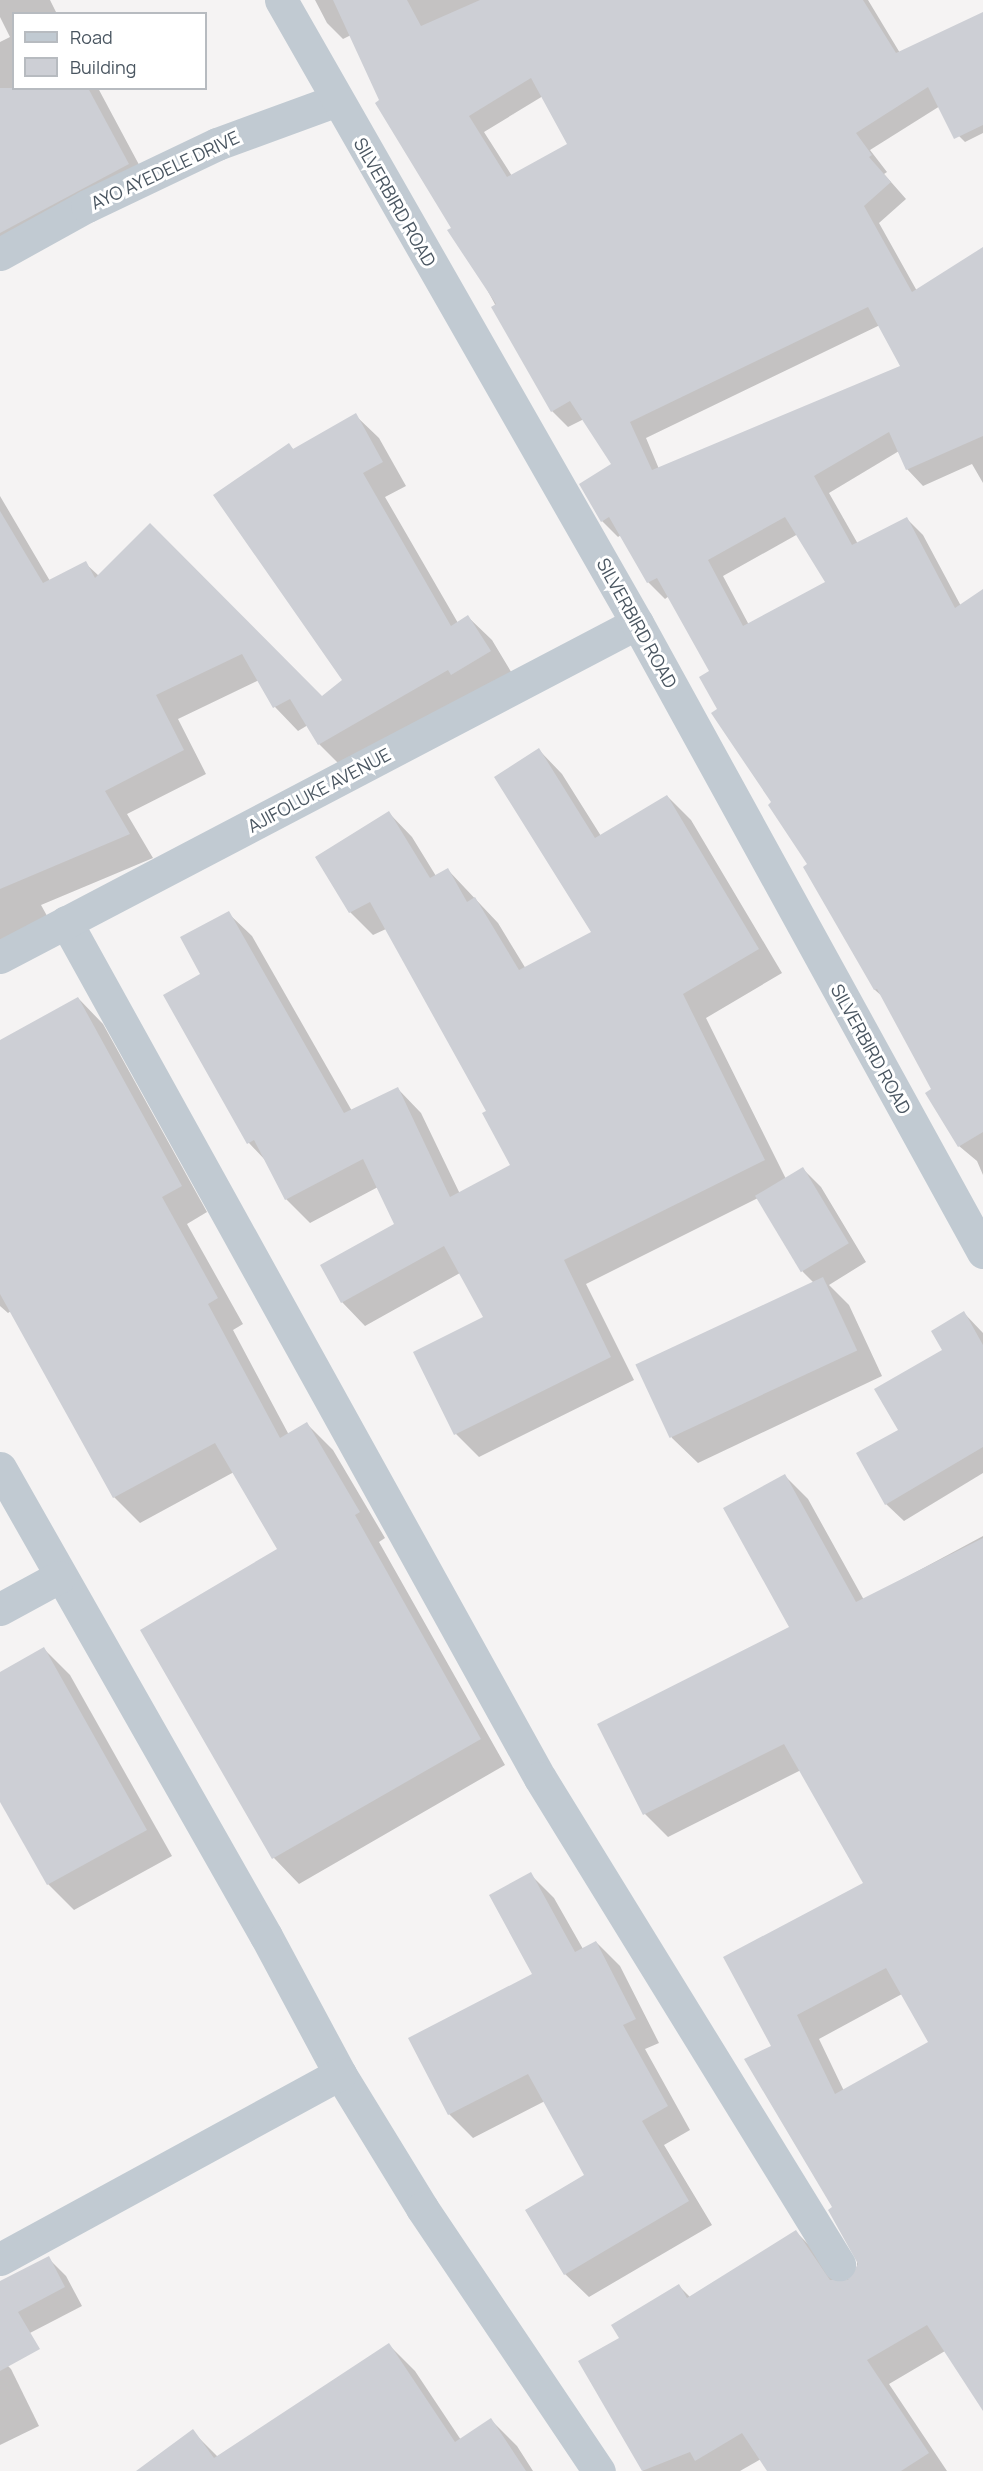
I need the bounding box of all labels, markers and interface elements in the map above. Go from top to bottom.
legend [12,12,207,90]
text: Road [70,25,113,49]
text: Building [70,55,136,79]
street label: AYO AYEDELE DRIVE [87,126,243,214]
street label: SILVERBIRD ROAD [349,134,441,270]
street label: SILVERBIRD ROAD [592,554,682,692]
street label: AJIFOLUKE AVENUE [244,743,394,837]
street label: SILVERBIRD ROAD [826,980,916,1118]

